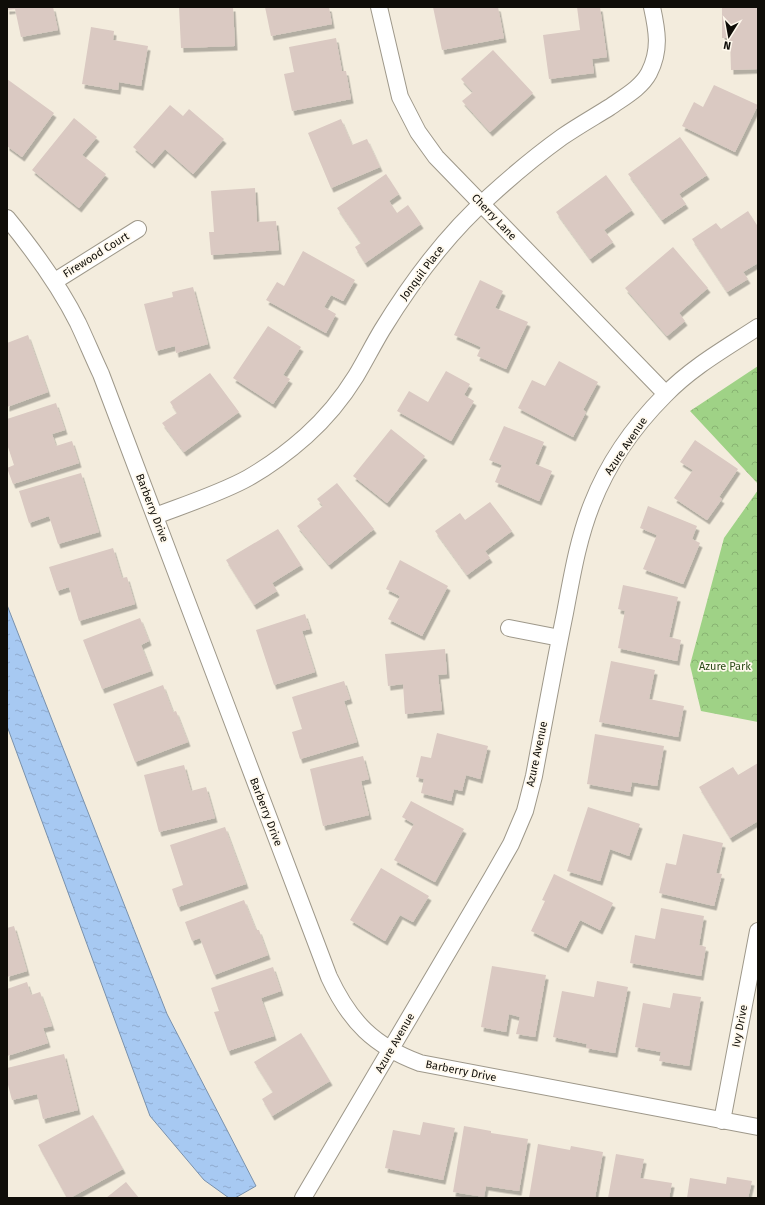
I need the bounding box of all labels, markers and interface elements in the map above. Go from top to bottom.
north arrow [709,16,749,56]
text: N [722,38,732,52]
street label: Cherry Lane [469,191,519,243]
street label: Firewood Court [61,230,131,280]
street label: Jonquil Place [397,243,447,303]
street label: Azure Avenue [602,415,650,477]
street label: Barberry Drive [133,472,171,544]
park label: Azure Park [699,660,751,673]
street label: Azure Avenue [524,720,550,788]
street label: Barberry Drive [247,776,285,848]
street label: Ivy Drive [730,1004,750,1048]
street label: Azure Avenue [373,1011,417,1075]
street label: Barberry Drive [424,1058,498,1084]

